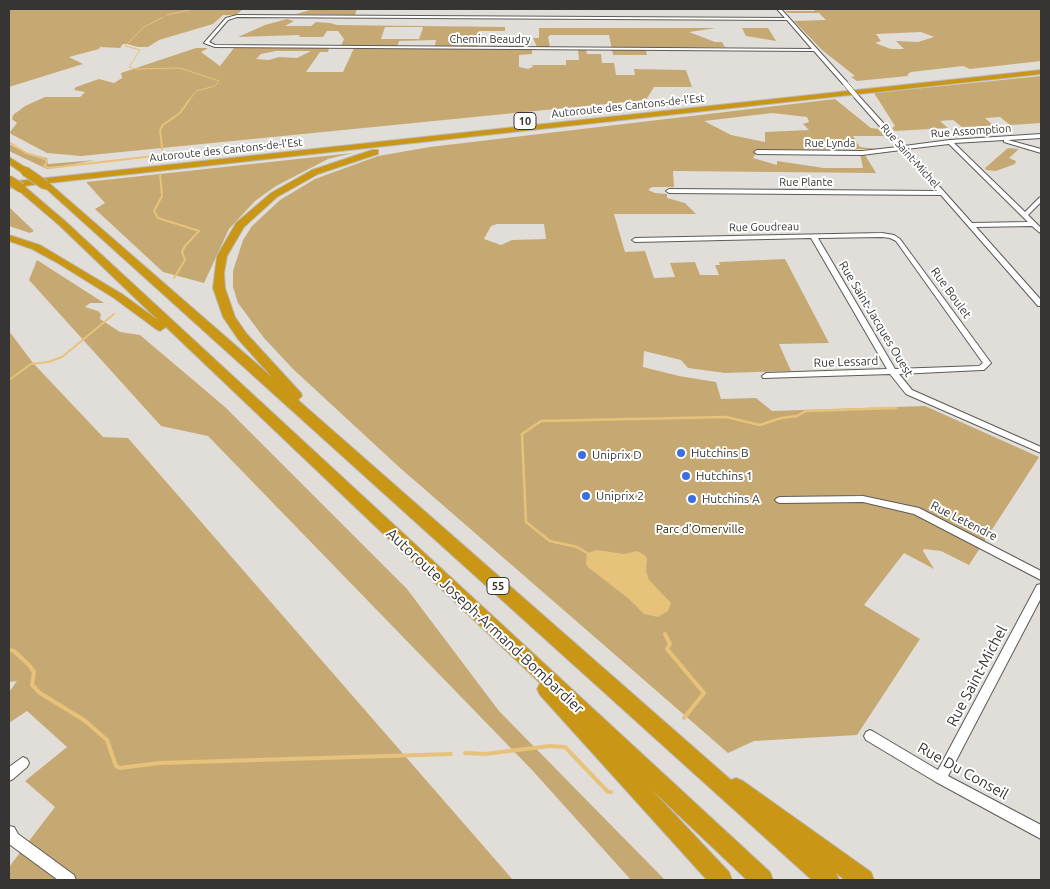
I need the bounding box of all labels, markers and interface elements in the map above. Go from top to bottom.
street label: Chemin Beaudry [449,32,531,46]
street label: Autoroute des Cantons-de-l'Est [551,91,705,121]
road number: 10 [514,112,536,130]
street label: Rue Saint-Michel [878,121,942,191]
street label: Rue Assomption [930,122,1012,140]
street label: Autoroute des Cantons-de-l'Est [149,135,303,165]
street label: Rue Lynda [805,136,855,150]
street label: Rue Plante [779,175,833,189]
street label: Rue Goudreau [729,220,799,234]
street label: Rue Saint-Jacques Ouest [836,259,916,379]
street label: Rue Boulet [928,265,974,321]
street label: Rue Lessard [813,354,879,370]
place label: Hutchins B [691,446,749,460]
marker: Hutchins B [675,447,687,459]
place label: Uniprix D [592,448,642,462]
marker: Uniprix D [576,449,588,461]
place label: Hutchins 1 [696,469,753,483]
marker: Hutchins 1 [680,470,692,482]
place label: Uniprix 2 [596,489,644,503]
marker: Uniprix 2 [580,490,592,502]
place label: Hutchins A [702,492,760,506]
marker: Hutchins A [686,493,698,505]
street label: Rue Letendre [928,498,1000,544]
park label: Parc d'Omerville [656,522,744,536]
street label: Autoroute Joseph-Armand-Bombardier [382,524,588,718]
road number: 55 [487,578,509,594]
street label: Rue Saint-Michel [943,622,1011,730]
street label: Rue Du Conseil [914,739,1012,803]

